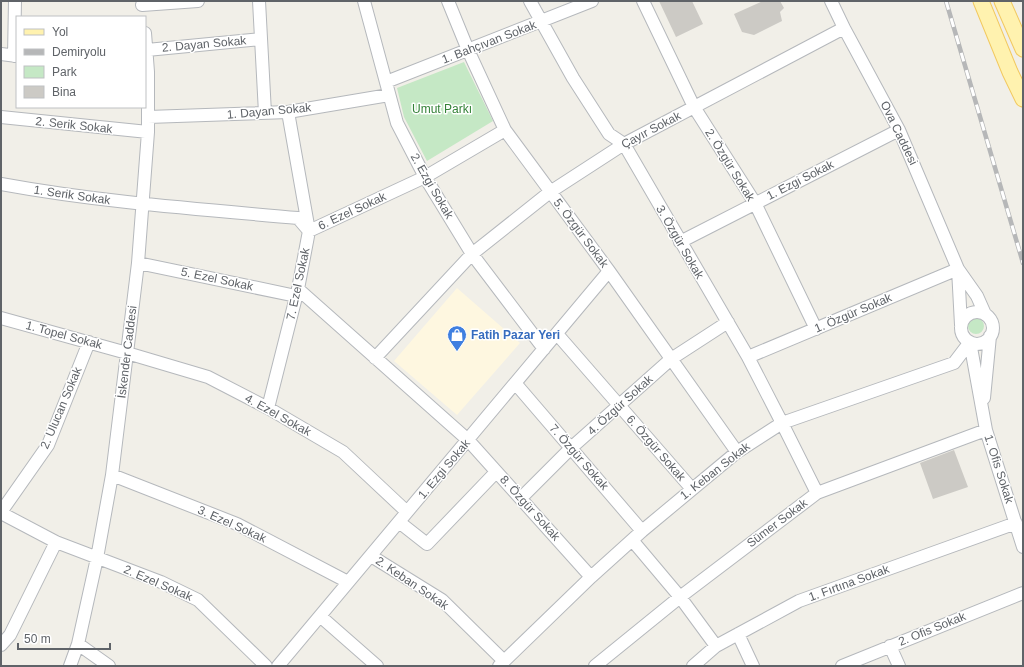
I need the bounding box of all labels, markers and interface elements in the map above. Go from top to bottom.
legend [16,16,146,108]
street label: 1. Bahçıvan Sokak [440,17,539,66]
text: Yol [52,25,68,39]
street label: 2. Dayan Sokak [161,33,248,55]
text: Demiryolu [52,45,106,59]
text: Park [52,65,78,79]
text: Bina [52,85,76,99]
street label: Ova Caddesi [878,99,920,167]
street label: 1. Dayan Sokak [226,100,313,122]
park label: Umut Parkı [412,102,472,116]
street label: Çayır Sokak [619,108,684,152]
street label: 2. Serik Sokak [35,114,114,136]
street label: 2. Özgür Sokak [702,126,758,205]
street label: 2. Ezgi Sokak [408,151,457,222]
street label: 1. Ezgi Sokak [764,157,837,203]
street label: 1. Serik Sokak [33,183,112,207]
street label: 6. Ezel Sokak [316,189,389,233]
street label: 5. Özgür Sokak [551,196,612,271]
street label: 3. Özgür Sokak [653,203,707,282]
street label: 7. Ezel Sokak [284,246,313,321]
street label: 5. Ezel Sokak [180,265,255,294]
street label: 1. Özgür Sokak [812,290,895,336]
street label: İskender Caddesi [114,305,140,399]
street label: 1. Topel Sokak [24,318,105,352]
shop icon: Fatih Pazar Yeri [446,324,468,352]
place label: Fatih Pazar Yeri [471,328,560,342]
street label: 2. Ulucan Sokak [37,364,85,451]
street label: 4. Özgür Sokak [585,371,656,438]
street label: 4. Ezel Sokak [243,391,314,439]
street label: 6. Özgür Sokak [624,412,689,485]
street label: 7. Özgür Sokak [547,421,612,494]
street label: 1. Ofis Sokak [981,433,1017,506]
street label: 1. Ezgi Sokak [415,436,474,502]
street label: 1. Keban Sokak [677,439,753,503]
street label: 8. Özgür Sokak [497,473,564,544]
street label: Sümer Sokak [744,495,811,550]
street label: 3. Ezel Sokak [196,503,269,546]
street label: 2. Keban Sokak [373,554,452,613]
street label: 2. Ezel Sokak [121,562,195,604]
street label: 1. Fırtına Sokak [807,562,892,604]
street label: 2. Ofis Sokak [896,609,969,649]
scale bar [18,625,110,651]
text: 50 m [24,632,51,646]

